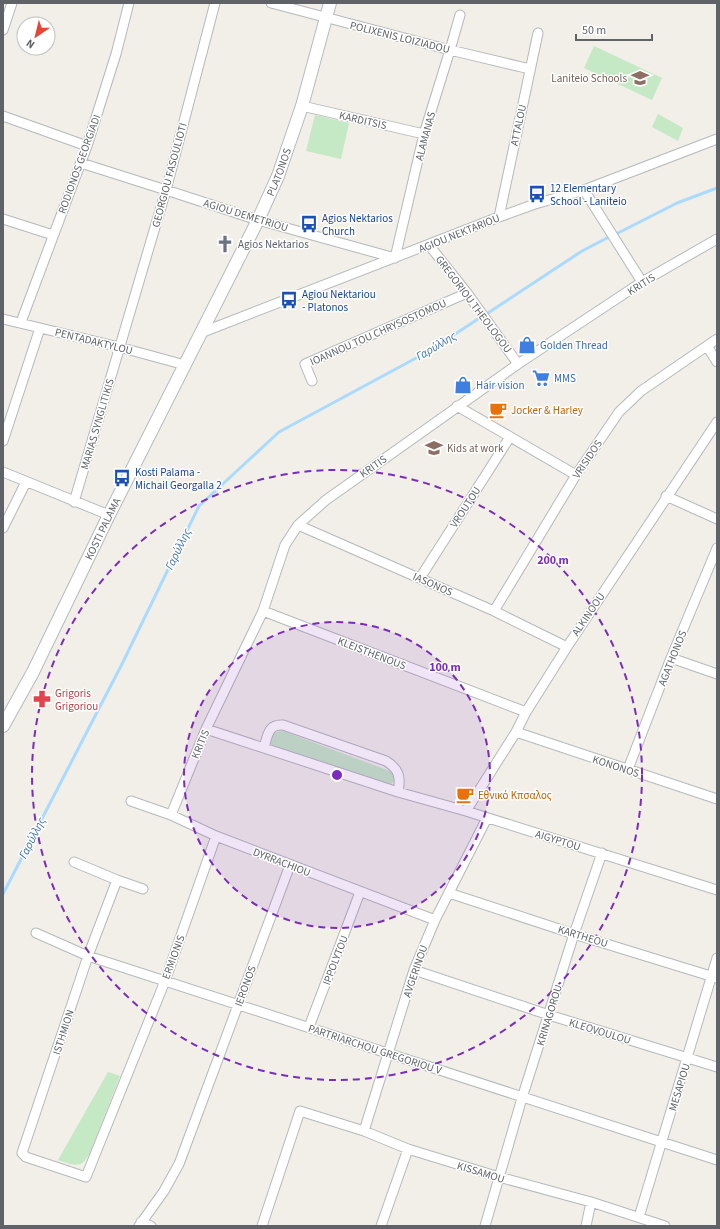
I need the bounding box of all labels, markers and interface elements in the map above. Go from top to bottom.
north arrow [16,16,56,56]
scale bar [576,16,652,42]
street label: POLIXENIS LOIZIADOU [348,18,451,57]
text: 50 m [582,22,606,39]
text: N [23,36,38,52]
school or university icon: Laniteio Schools [630,68,650,88]
place label: Laniteio Schools [551,71,627,86]
street label: ATTALOU [507,103,530,147]
street label: KARDITSIS [338,108,388,133]
street label: ALAMANAS [412,110,439,162]
street label: RODIONOS GEORGIADI [55,113,104,216]
street label: GEORGIOU FASOULIOTI [148,121,191,229]
street label: PLATONOS [263,146,295,199]
place label: 12 Elementary School - Laniteio [550,181,627,209]
bus stop icon: 12 Elementary School - Laniteio [527,184,547,204]
street label: AGIOU DEMETRIOU [202,195,290,236]
street label: AGIOU NEKTARIOU [416,210,502,257]
place label: Agios Nektarios Church [322,211,393,239]
bus stop icon: Agios Nektarios Church [299,214,319,234]
church icon: Agios Nektarios [215,234,235,254]
place label: Agios Nektarios [238,237,309,252]
street label: GREGORIOU THEOLOGOU [432,253,515,356]
street label: KRITIS [624,270,658,299]
place label: Agiou Nektariou - Platonos [302,287,376,315]
bus stop icon: Agiou Nektariou - Platonos [279,290,299,310]
street label: IOANNOU TOU CHRYSOSTOMOU [308,295,449,369]
street label: PENTADAKTYLOU [53,325,134,358]
water label: Γαρύλλης [413,327,460,365]
shop icon: Golden Thread [517,335,537,355]
place label: Golden Thread [540,338,608,353]
supermarket icon: MMS [531,368,551,388]
place label: MMS [554,371,576,386]
shop icon: Hair vision [453,375,473,395]
street label: MARIAS SYNGLITIKIS [77,377,118,471]
place label: Hair vision [476,378,525,393]
cafe icon: Jocker & Harley [488,400,508,420]
place label: Jocker & Harley [511,403,583,418]
street label: VRISIDOS [569,437,606,482]
school or university icon: Kids at work [424,438,444,458]
place label: Kids at work [447,441,504,456]
street label: KRITIS [357,452,390,481]
place label: Kosti Palama - Michail Georgalla 2 [135,465,222,493]
bus stop icon: Kosti Palama - Michail Georgalla 2 [112,468,132,488]
street label: VROUTOU [447,484,484,531]
street label: KOSTI PALAMA [81,495,124,562]
water label: Γαρύλλης [161,525,196,573]
text: 200 m [537,552,569,569]
street label: IASONOS [410,569,455,600]
street label: ALKINOOU [568,590,608,639]
street label: AGATHONOS [655,628,690,688]
street label: KLEISTHENOUS [335,634,408,673]
text: 100 m [429,659,461,676]
place label: Grigoris Grigoriou [55,686,98,714]
pharmacy icon: Grigoris Grigoriou [32,689,52,709]
street label: KRITIS [188,727,213,761]
street label: KONONOS [591,752,641,781]
centre of rings [330,768,344,782]
cafe icon: Εθνικό Κπσαλος [455,785,475,805]
place label: Εθνικό Κπσαλος [478,788,552,803]
water label: Γαρύλλης [15,814,50,862]
street label: AIGYPTOU [533,826,582,855]
street label: DYRRACHIOU [251,845,313,880]
street label: KARTHEOU [556,922,610,951]
street label: ERMIONIS [159,933,188,981]
street label: IPPOLYTOU [319,933,352,987]
street label: AVGERINOU [399,943,431,999]
street label: IERONOS [231,964,260,1009]
street label: KRINAGOROU [533,983,566,1048]
street label: ISTHMION [49,1008,78,1057]
street label: KLEOVOULOU [567,1015,633,1048]
street label: PARTRIARCHOU GREGORIOU V [306,1021,444,1078]
street label: MESAPIOU [665,1061,694,1113]
street label: KISSAMOU [455,1158,507,1187]

